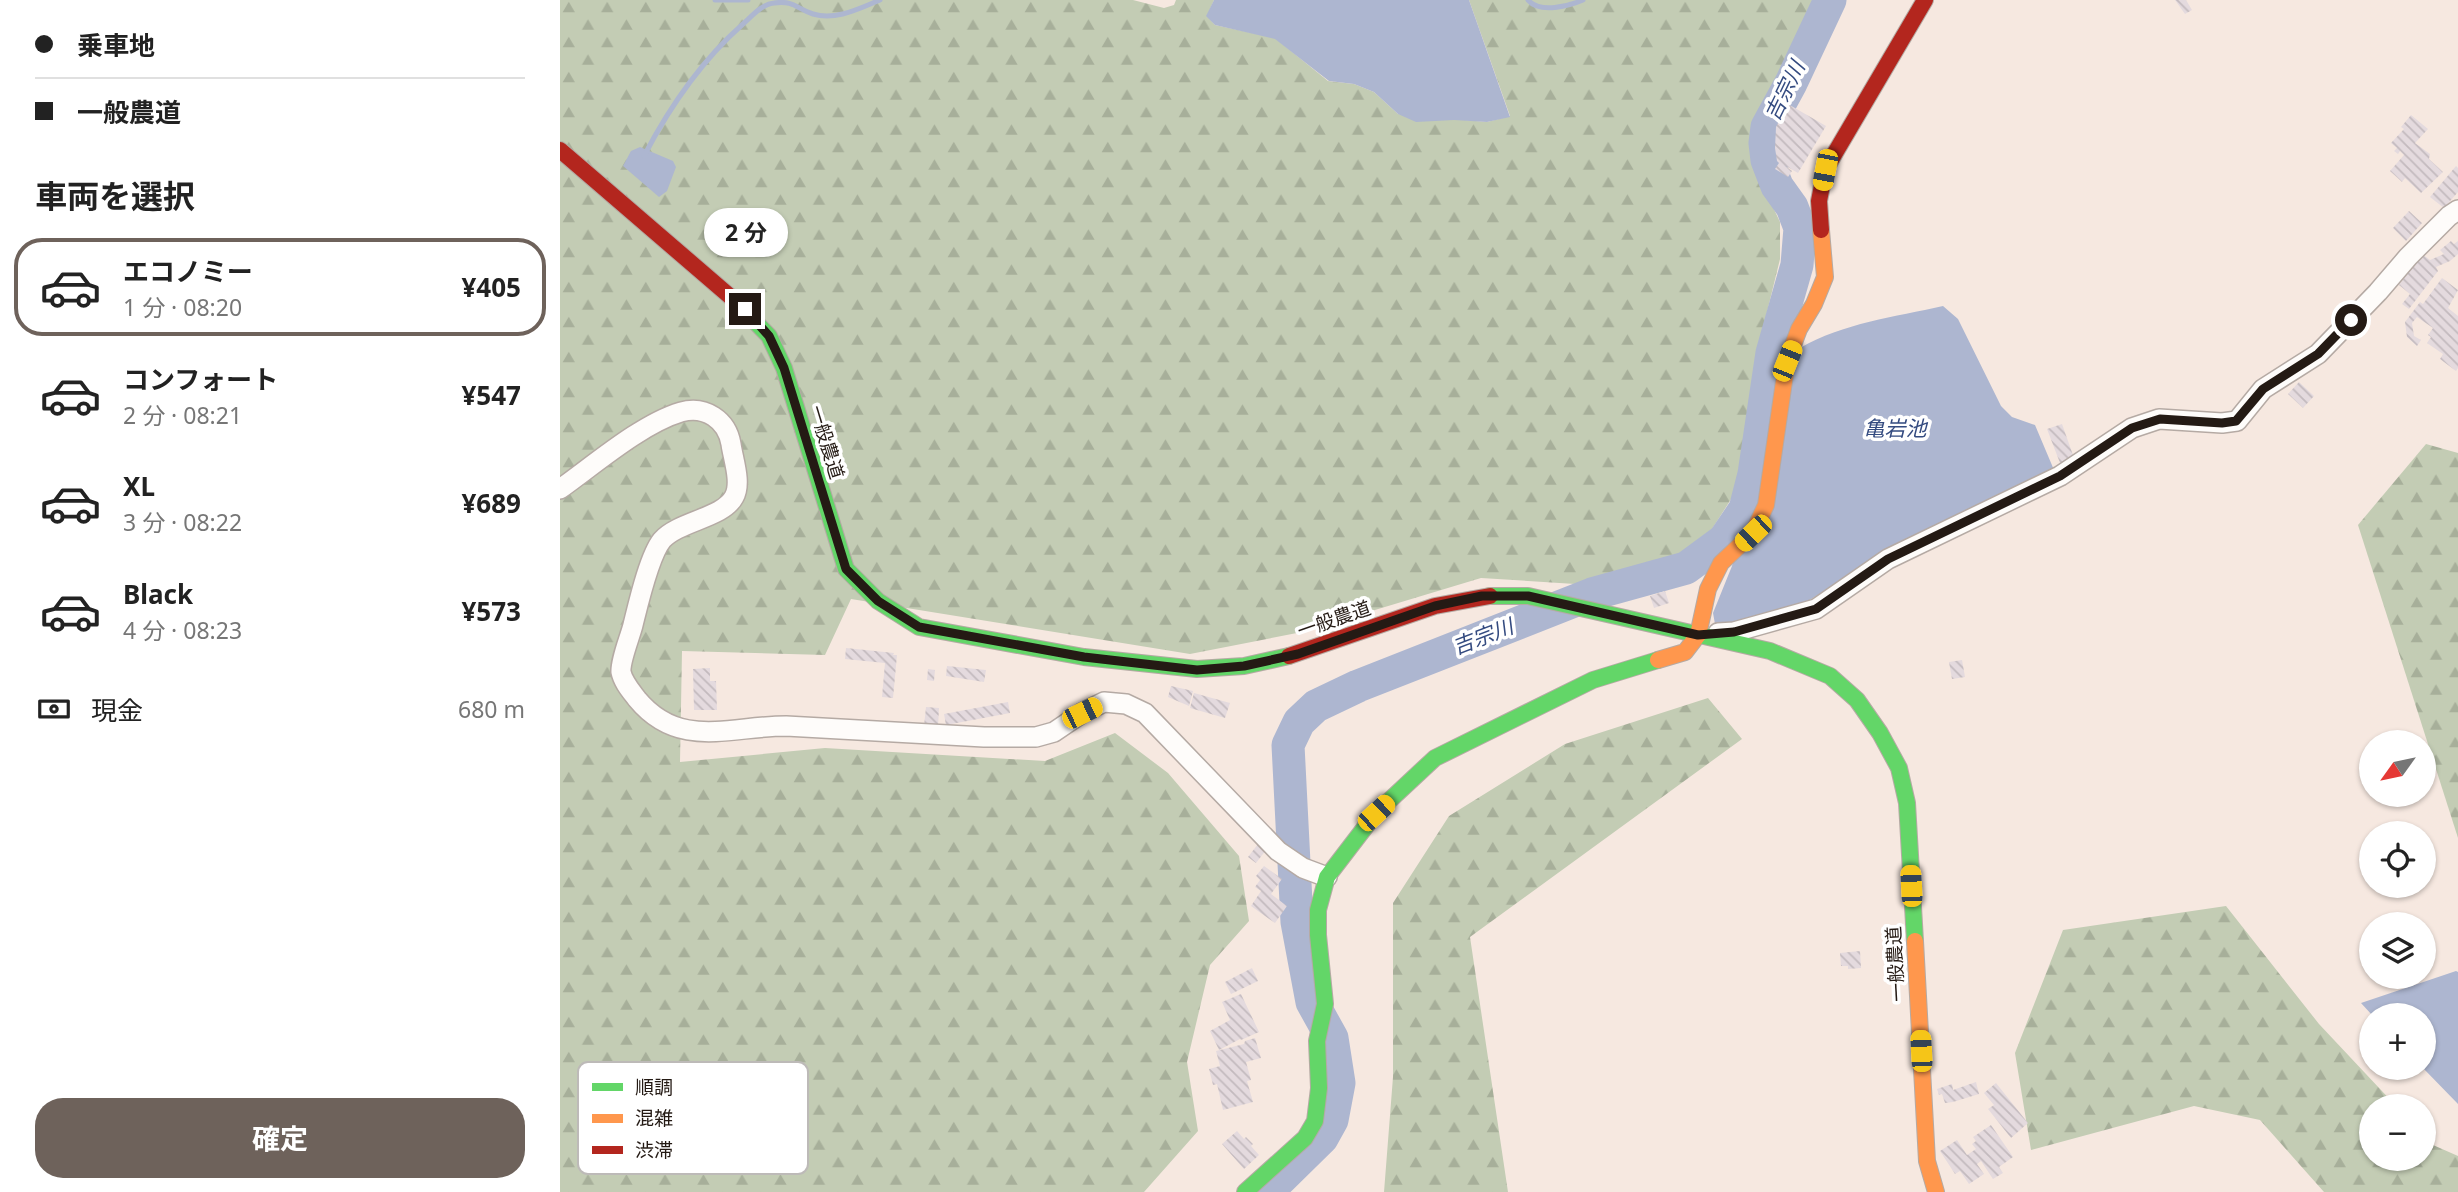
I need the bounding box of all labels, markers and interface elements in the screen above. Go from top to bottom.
text: 乗車地 [77,27,155,63]
water label: 吉宗川 [1758,54,1811,125]
text: 一般農道 [77,94,181,130]
car [1811,147,1840,193]
text: 車両を選択 [35,174,195,217]
callout: 2 分 [703,208,787,256]
text: 2 分 [725,216,767,248]
text: エコノミー [123,253,253,289]
icon: car [39,256,102,319]
text: ¥405 [462,269,521,305]
text: 1 分 · 08:20 [123,291,242,323]
route end [729,293,761,325]
route start [2335,304,2367,336]
car [1770,338,1805,384]
text: コンフォート [123,361,278,397]
icon: car [39,364,102,427]
text: ¥547 [462,377,521,413]
text: 2 分 · 08:21 [123,399,242,431]
street label: 一般農道 [803,402,851,482]
water label: 亀岩池 [1864,414,1928,442]
text: XL [123,468,155,504]
icon: car [39,472,102,535]
text: ¥689 [462,485,521,521]
text: 3 分 · 08:22 [123,506,242,538]
car [1731,511,1776,555]
text: Black [123,576,193,612]
icon: car [39,580,102,643]
text: ¥573 [462,593,521,629]
street label: 一般農道 [1294,594,1374,644]
water label: 吉宗川 [1448,611,1519,660]
text: 4 分 · 08:23 [123,614,242,646]
icon: cash [35,690,73,728]
text: 現金 [91,692,143,728]
text: 680 m [458,693,525,725]
car [1059,694,1106,732]
north arrow [2359,730,2436,807]
map controls [2359,730,2436,1171]
car [1354,791,1399,835]
button: locate [2359,821,2436,898]
car [1900,864,1923,908]
button: layers [2359,912,2436,989]
street label: 一般農道 [1880,925,1910,1003]
button: + [2359,1003,2436,1080]
car [1910,1029,1933,1073]
legend [578,1062,808,1174]
text: 順調 [635,1074,673,1100]
button: − [2359,1094,2436,1171]
button: 確定 [35,1098,525,1178]
text: 混雑 [635,1105,673,1131]
text: 渋滞 [635,1137,673,1163]

